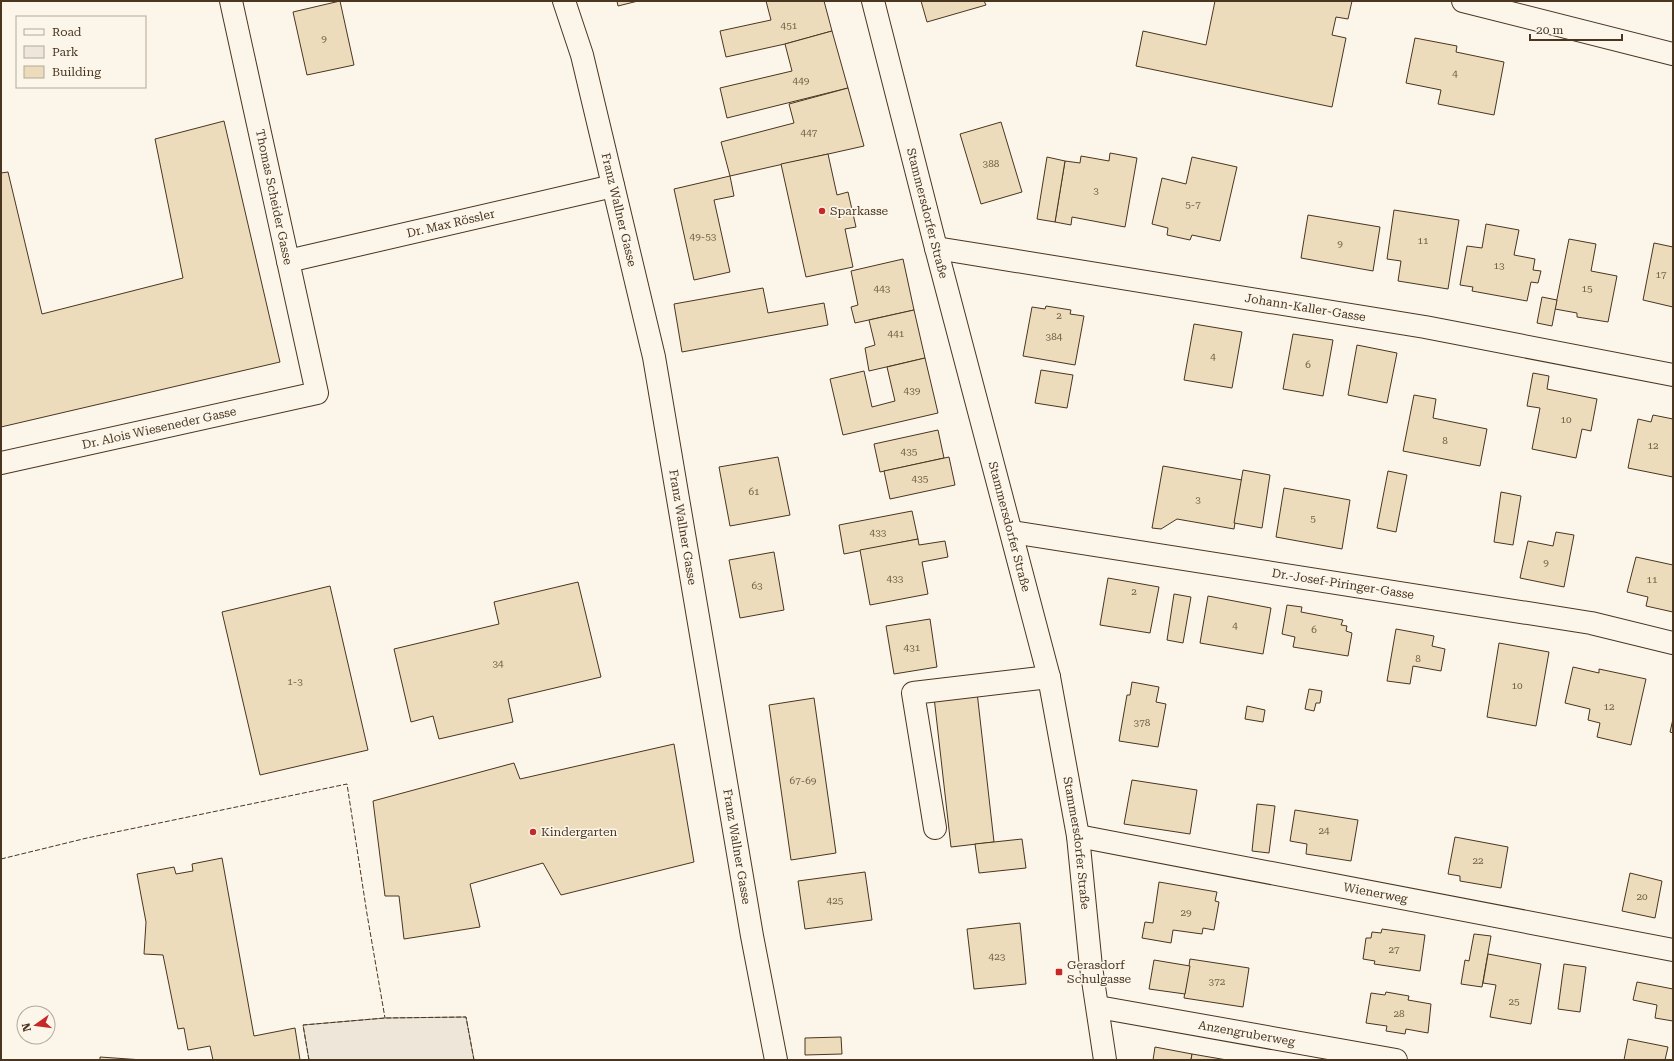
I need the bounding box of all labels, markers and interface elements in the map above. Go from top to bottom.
legend [16,16,146,88]
scale bar [1530,16,1622,42]
house number: 451 [781,20,798,31]
text: 20 m [1536,23,1563,37]
text: Road [52,25,82,39]
house number: 9 [321,33,327,44]
text: Park [52,45,79,59]
text: Building [52,65,101,79]
house number: 4 [1452,68,1458,79]
house number: 449 [793,75,810,86]
house number: 447 [801,127,818,138]
street label: Thomas Scheider Gasse [253,128,295,266]
street label: Stammersdorfer Straße [904,147,951,280]
street label: Franz Wallner Gasse [599,151,639,269]
house number: 388 [983,158,1000,169]
house number: 3 [1093,185,1099,196]
house number: 5-7 [1185,199,1201,210]
place label: Sparkasse [830,204,889,218]
street label: Dr. Max Rössler [405,206,496,240]
marker: Sparkasse [817,206,827,216]
house number: 49-53 [690,231,717,242]
house number: 11 [1417,235,1429,246]
house number: 9 [1337,238,1343,249]
house number: 13 [1493,260,1505,271]
house number: 17 [1655,269,1667,280]
house number: 443 [874,283,891,294]
house number: 15 [1581,283,1593,294]
street label: Johann-Kaller-Gasse [1244,291,1367,324]
house number: 2 [1056,310,1062,321]
house number: 441 [888,328,905,339]
house number: 384 [1046,331,1063,342]
house number: 4 [1210,351,1216,362]
house number: 6 [1305,359,1311,370]
house number: 439 [904,385,921,396]
street label: Dr. Alois Wieseneder Gasse [81,404,238,452]
house number: 10 [1560,414,1572,425]
house number: 8 [1442,435,1448,446]
house number: 12 [1647,440,1659,451]
house number: 435 [901,446,918,457]
street label: Stammersdorfer Straße [986,460,1033,594]
street label: Franz Wallner Gasse [666,468,700,586]
house number: 435 [912,473,929,484]
house number: 61 [748,486,760,497]
house number: 3 [1195,494,1201,505]
house number: 5 [1310,513,1316,524]
house number: 433 [870,527,887,538]
house number: 9 [1543,557,1549,568]
street label: Dr.-Josef-Piringer-Gasse [1271,566,1415,602]
house number: 433 [887,573,904,584]
house number: 11 [1646,574,1658,585]
house number: 63 [751,580,763,591]
house number: 2 [1131,586,1137,597]
house number: 4 [1232,620,1238,631]
house number: 6 [1311,624,1317,635]
house number: 431 [904,642,921,653]
house number: 8 [1415,653,1421,664]
house number: 34 [492,658,504,669]
house number: 1-3 [287,676,303,687]
house number: 10 [1511,680,1523,691]
house number: 12 [1603,701,1615,712]
house number: 378 [1134,717,1151,728]
house number: 67-69 [790,775,817,786]
street label: Stammersdorfer Straße [1060,776,1092,911]
street label: Franz Wallner Gasse [720,788,754,906]
place label: Kindergarten [541,825,618,839]
house number: 24 [1318,825,1330,836]
marker: Kindergarten [528,827,538,837]
house number: 22 [1472,855,1484,866]
street label: Wienerweg [1342,880,1409,906]
house number: 20 [1636,891,1648,902]
house number: 425 [827,895,844,906]
house number: 29 [1180,907,1192,918]
house number: 27 [1388,944,1400,955]
house number: 423 [989,951,1006,962]
place label: Gerasdorf Schulgasse [1067,958,1132,986]
marker: Gerasdorf Schulgasse [1054,967,1064,977]
house number: 372 [1209,976,1226,987]
house number: 25 [1508,996,1520,1007]
north arrow [16,1005,56,1045]
house number: 28 [1393,1008,1405,1019]
street label: Anzengruberweg [1197,1018,1296,1049]
text: N [19,1021,34,1033]

